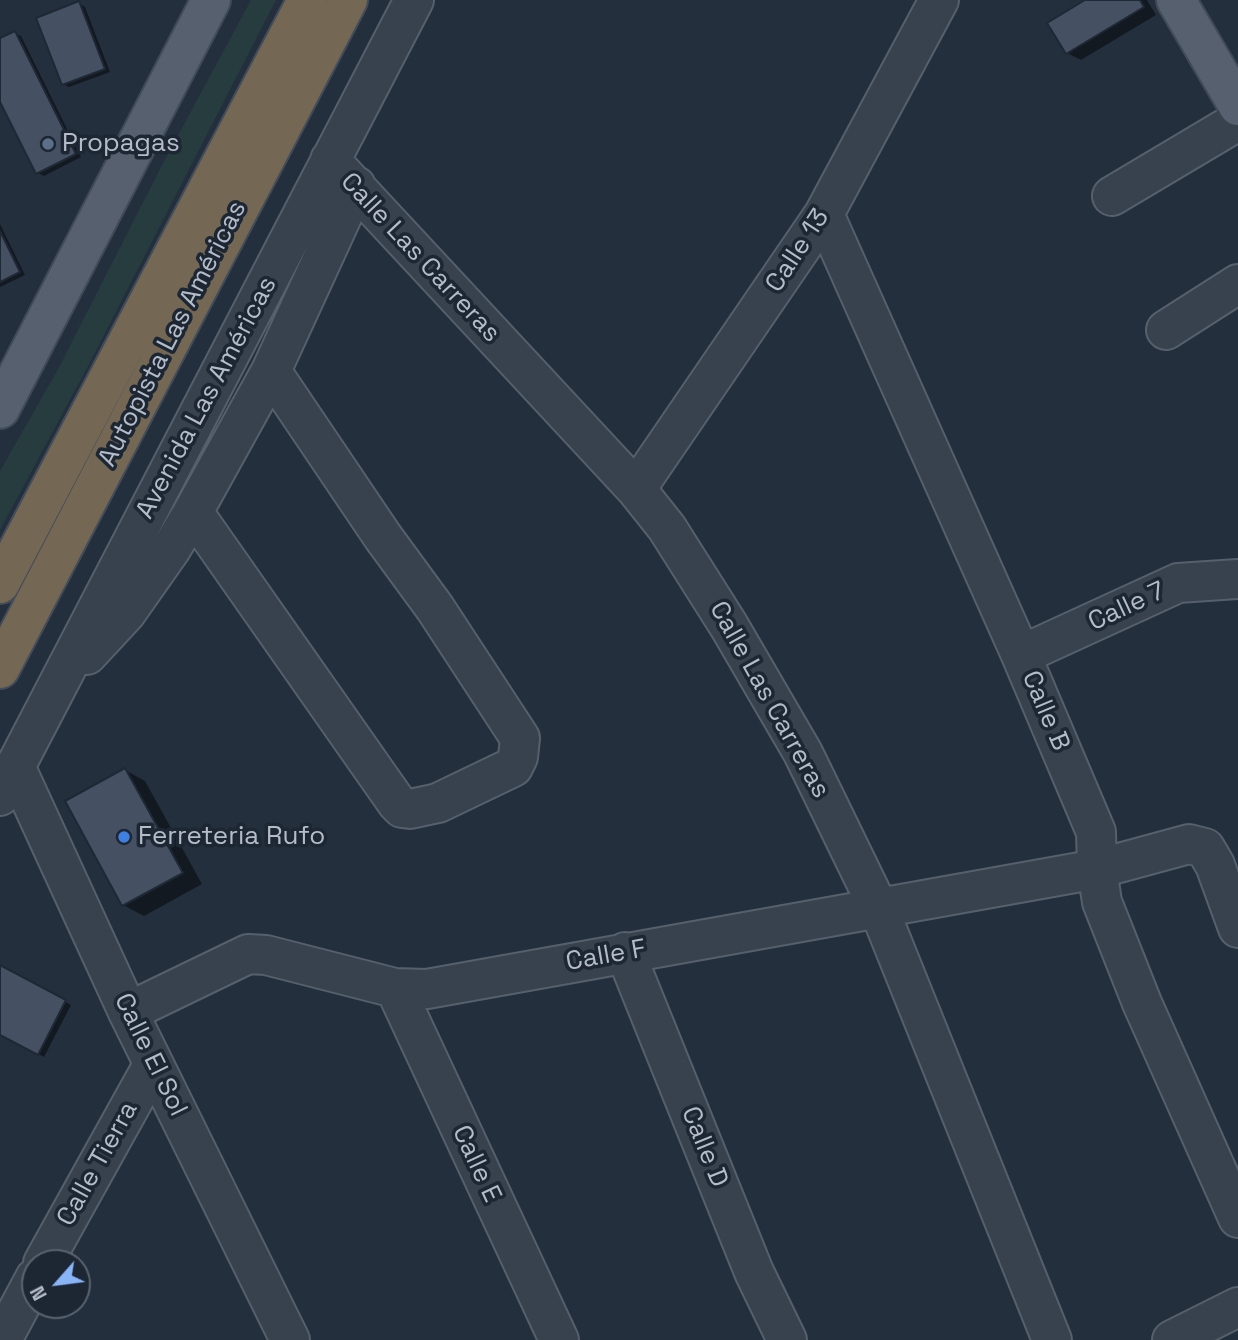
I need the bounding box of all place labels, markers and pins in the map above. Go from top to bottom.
place label: Propagas [62,128,180,160]
marker: Propagas [40,136,56,152]
place label: Ferreteria Rufo [138,821,325,853]
marker: Ferreteria Rufo [116,829,132,845]

